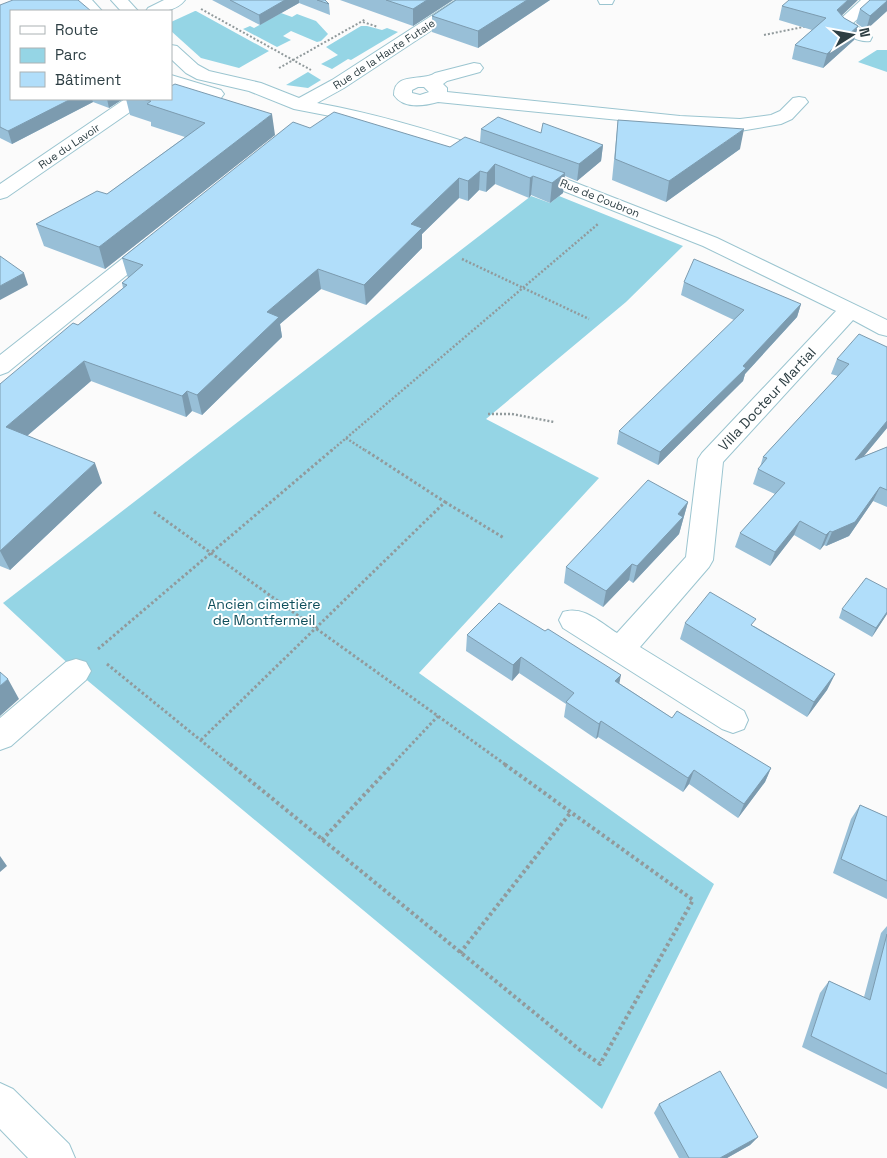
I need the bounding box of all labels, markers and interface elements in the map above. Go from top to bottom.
legend [10,10,172,100]
north arrow [827,10,877,60]
street label: Rue de la Haute Futaie [330,16,438,92]
text: Route [55,20,99,39]
text: N [855,26,874,39]
text: Parc [55,45,87,64]
text: Bâtiment [55,70,121,89]
street label: Rue du Lavoir [36,120,102,172]
street label: Rue de Coubron [558,176,642,220]
street label: Villa Docteur Martial [714,343,820,455]
park label: Ancien cimetière de Montfermeil [208,595,321,629]

